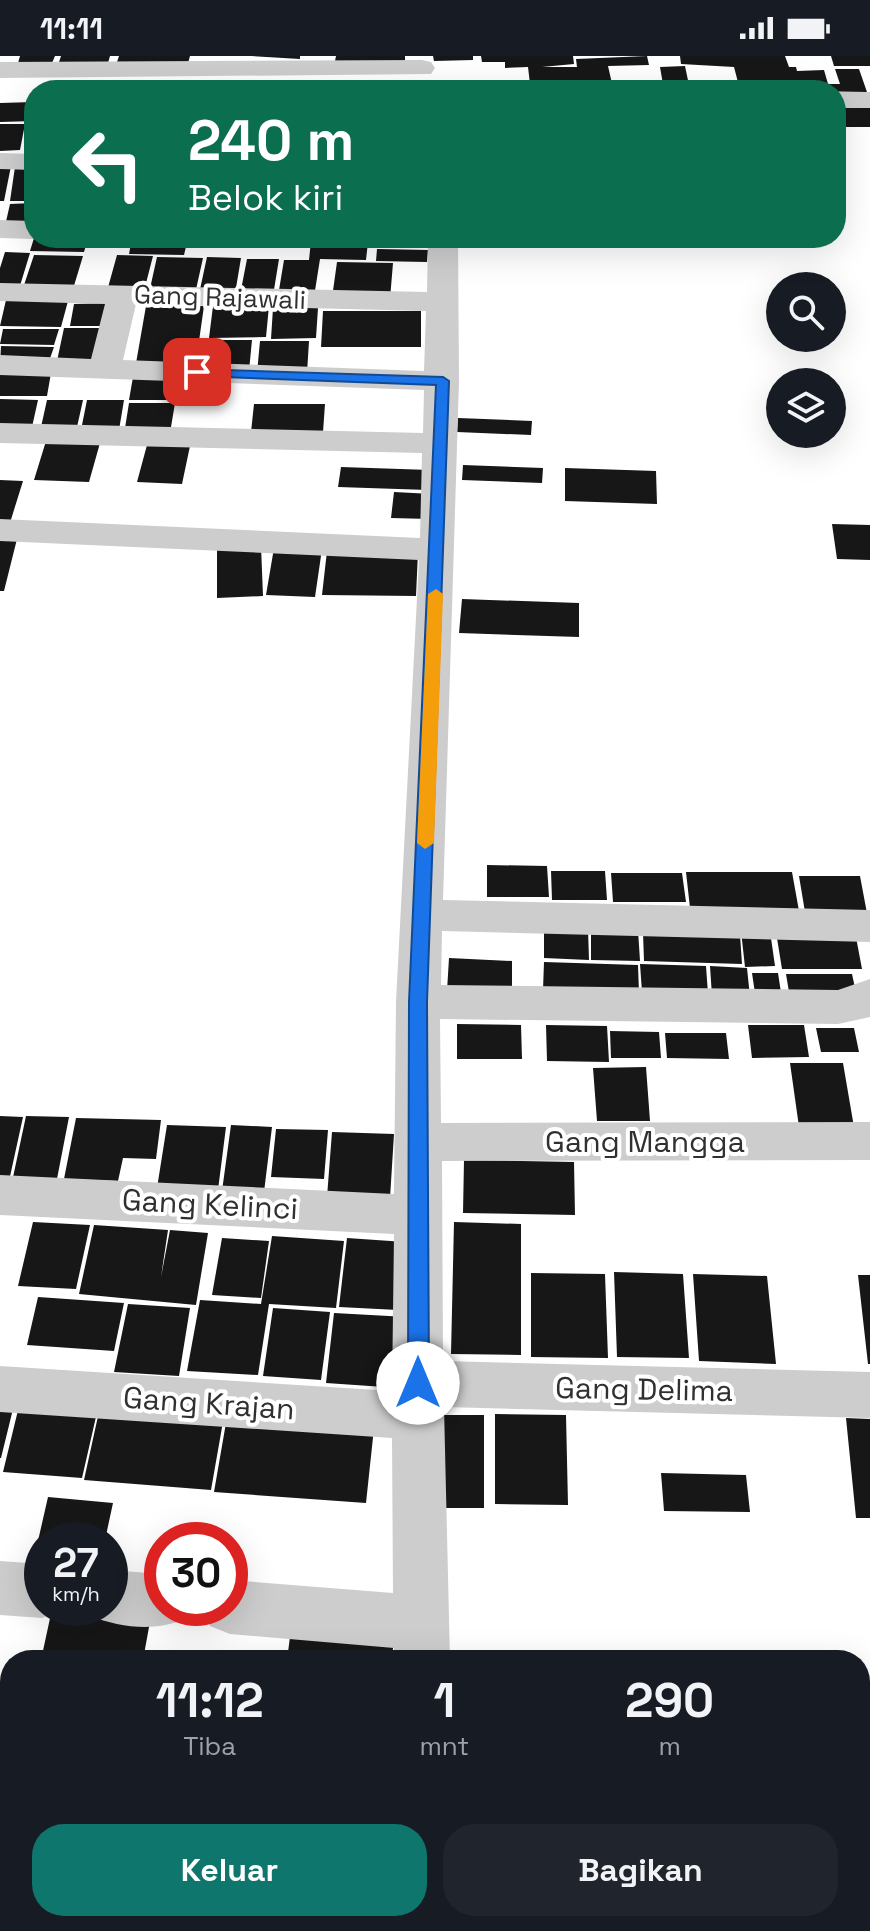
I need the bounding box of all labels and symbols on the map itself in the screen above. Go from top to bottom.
street label: Gang Rajawali [133,277,307,317]
pin [163,338,231,406]
street label: Gang Mangga [545,1122,745,1161]
street label: Gang Kelinci [121,1180,299,1228]
position arrow [376,1341,460,1425]
street label: Gang Delima [555,1368,733,1410]
street label: Gang Krajan [122,1378,296,1428]
speed limit sign: 30 [144,1522,248,1626]

